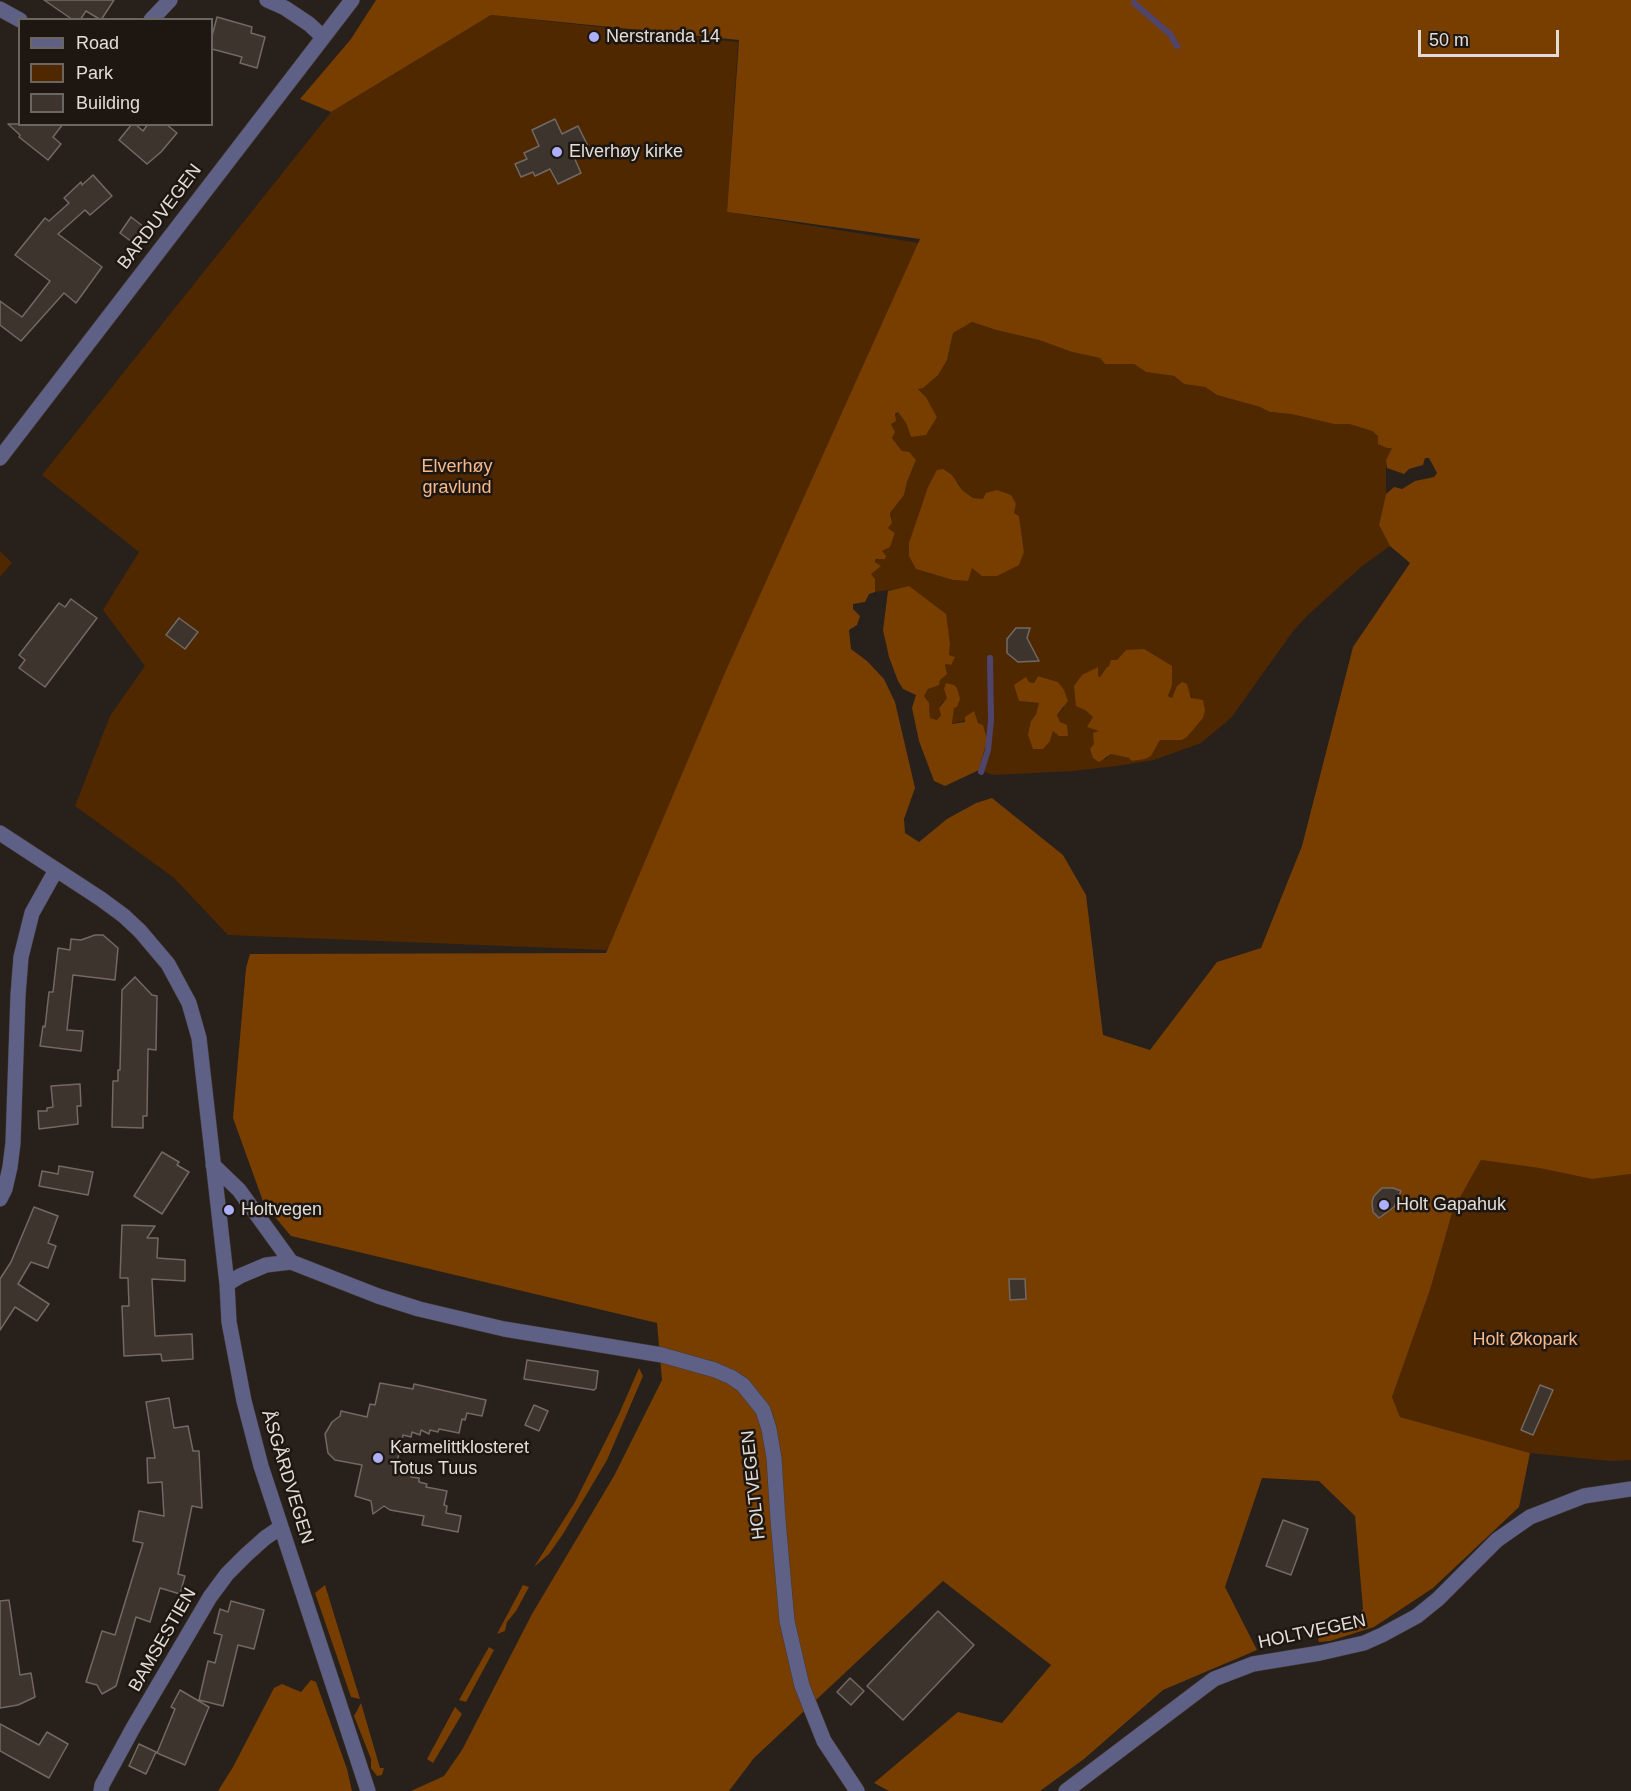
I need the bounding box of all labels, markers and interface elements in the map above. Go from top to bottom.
legend [18,18,213,126]
scale bar [1421,18,1562,56]
place label: Nerstranda 14 [606,26,720,48]
marker: Nerstranda 14 [587,30,601,44]
text: 50 m [1429,30,1469,50]
text: Road [76,33,119,53]
text: Park [76,63,113,83]
text: Building [76,93,140,113]
place label: Elverhøy kirke [569,141,683,163]
marker: Elverhøy kirke [550,145,564,159]
street label: BARDUVEGEN [113,160,207,274]
park label: Elverhøy gravlund [421,456,493,498]
place label: Holt Gapahuk [1396,1194,1506,1216]
marker: Holt Gapahuk [1377,1198,1391,1212]
place label: Holtvegen [241,1199,322,1221]
marker: Holtvegen [222,1203,236,1217]
park label: Holt Økopark [1472,1329,1578,1351]
street label: ÅSGÅRDVEGEN [256,1407,318,1547]
street label: HOLTVEGEN [738,1429,770,1541]
place label: Karmelittklosteret Totus Tuus [390,1437,529,1480]
marker: Karmelittklosteret Totus Tuus [371,1451,385,1465]
street label: BAMSESTIEN [125,1584,201,1696]
street label: HOLTVEGEN [1256,1610,1368,1654]

